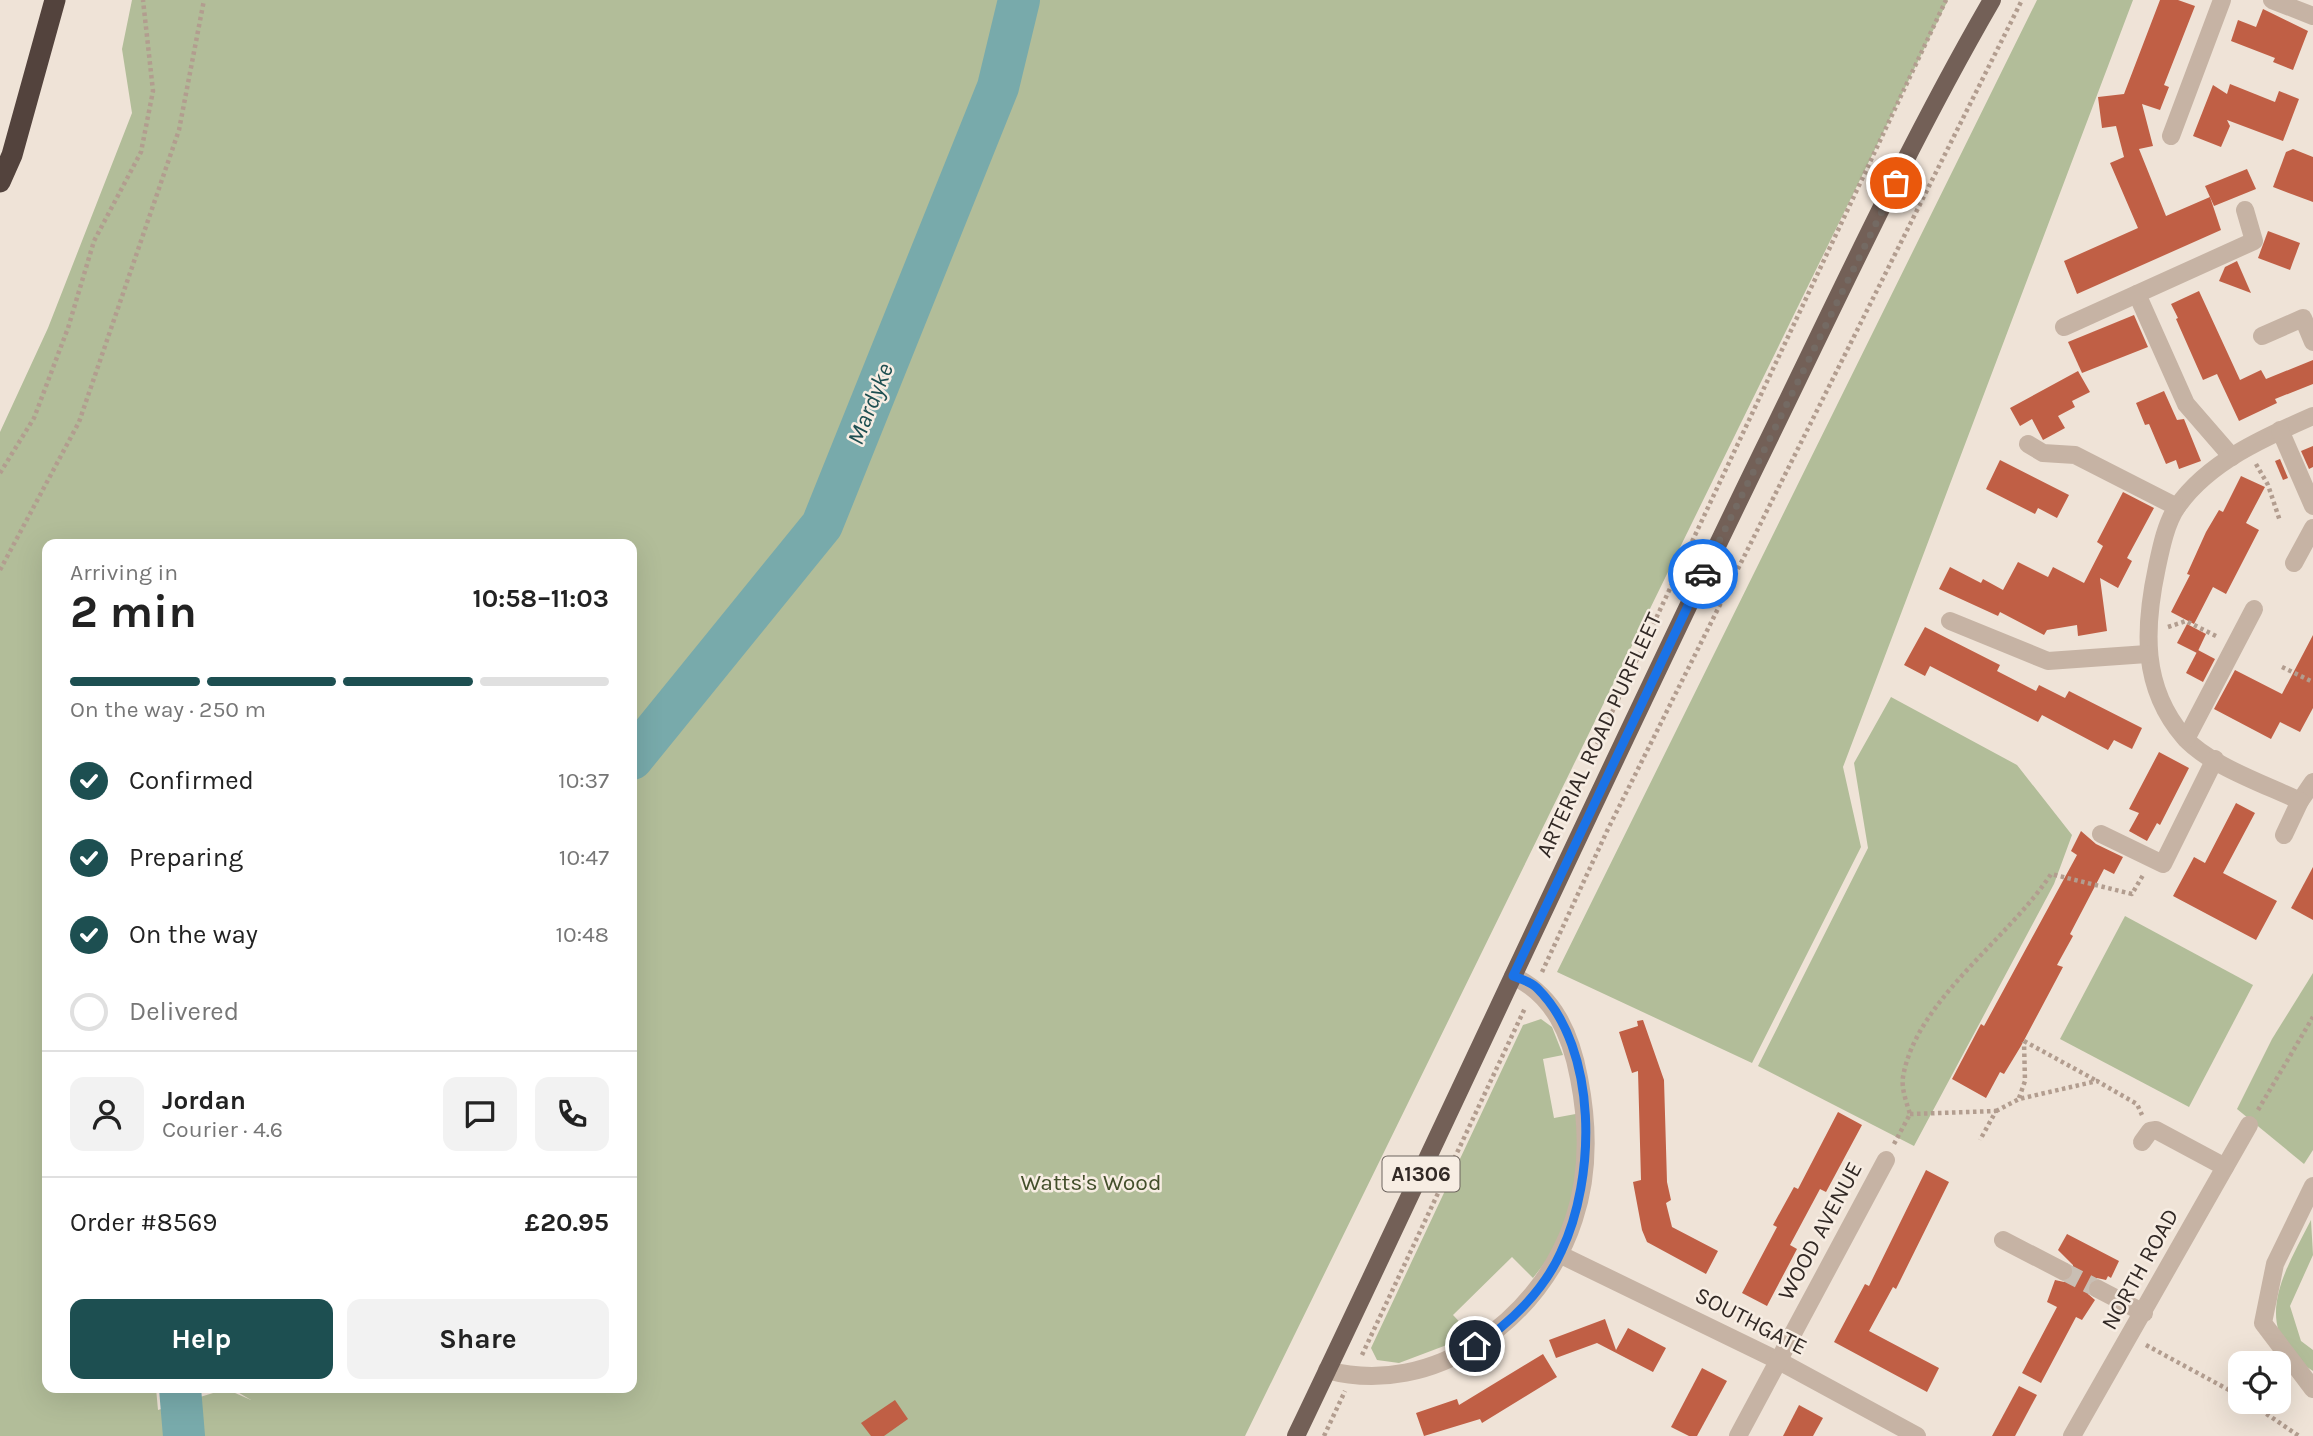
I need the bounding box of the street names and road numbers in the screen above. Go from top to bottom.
street label: ARTERIAL ROAD PURFLEET [1530,608,1668,861]
road number: A1306 [1382,1156,1460,1192]
street label: WOOD AVENUE [1772,1157,1868,1305]
street label: NORTH ROAD [2096,1204,2184,1334]
street label: SOUTHGATE [1690,1281,1812,1361]

